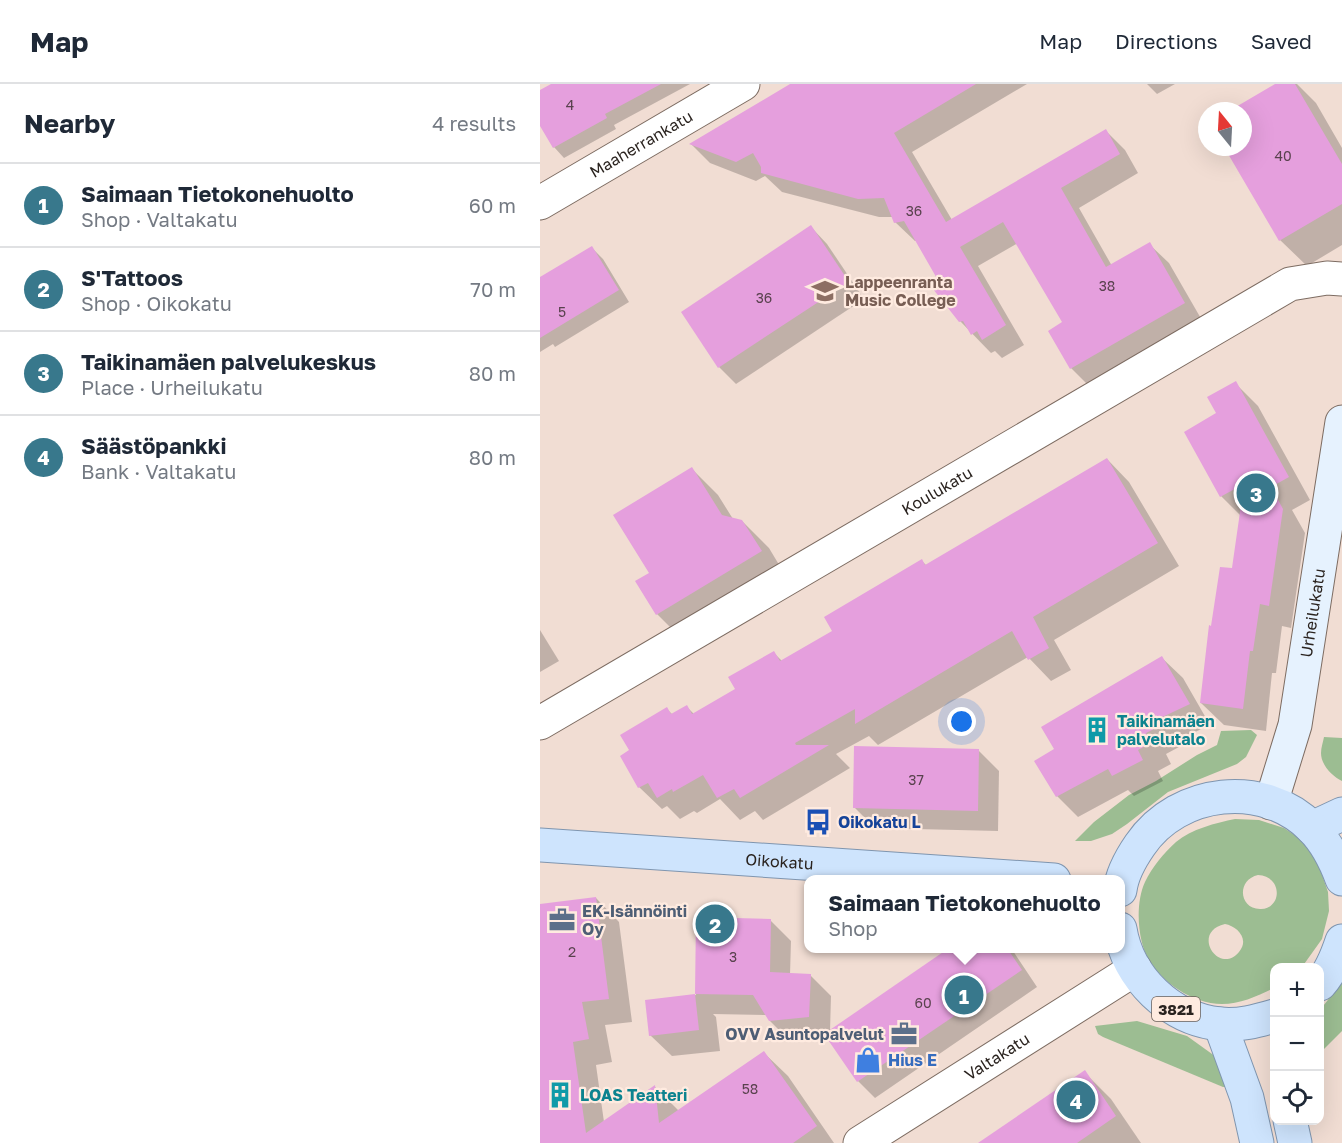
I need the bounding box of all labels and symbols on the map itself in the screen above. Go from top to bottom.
house number: 4 [566,96,574,113]
north arrow [1198,102,1252,156]
street label: Maaherrankatu [586,106,696,182]
house number: 40 [1274,147,1292,164]
house number: 36 [906,202,922,219]
place label: Lappeenranta Music College [845,272,956,310]
school or university icon: Lappeenranta Music College [810,276,840,306]
house number: 38 [1099,277,1115,294]
house number: 36 [756,289,772,306]
house number: 5 [558,303,566,320]
street label: Koulukatu [898,462,976,519]
pin: 3 [1236,470,1276,516]
street label: Urheilukatu [1296,567,1329,659]
your location [947,707,976,736]
place label: Taikinamäen palvelutalo [1117,711,1215,749]
building icon: Taikinamäen palvelutalo [1082,715,1112,745]
house number: 37 [908,771,924,788]
bus stop icon: Oikokatu L [803,807,833,837]
place label: Oikokatu L [838,812,921,832]
street label: Oikokatu [745,849,814,874]
place label: EK-Isännöinti Oy [582,901,687,939]
pin: 2 [696,902,735,946]
office icon: EK-Isännöinti Oy [547,905,577,935]
house number: 2 [568,943,576,960]
house number: 3 [729,948,737,965]
pin: 1 [944,972,984,1018]
house number: 60 [914,994,932,1011]
road number: 3821 [1152,997,1200,1021]
office icon: OVV Asuntopalvelut [889,1019,919,1049]
place label: OVV Asuntopalvelut [725,1024,884,1044]
street label: Valtakatu [961,1028,1033,1084]
shop icon: Hius E [853,1045,883,1075]
place label: Hius E [888,1050,937,1070]
pin: 4 [1056,1078,1096,1122]
building icon: LOAS Teatteri [545,1080,575,1110]
house number: 58 [742,1080,758,1097]
place label: LOAS Teatteri [580,1085,687,1105]

